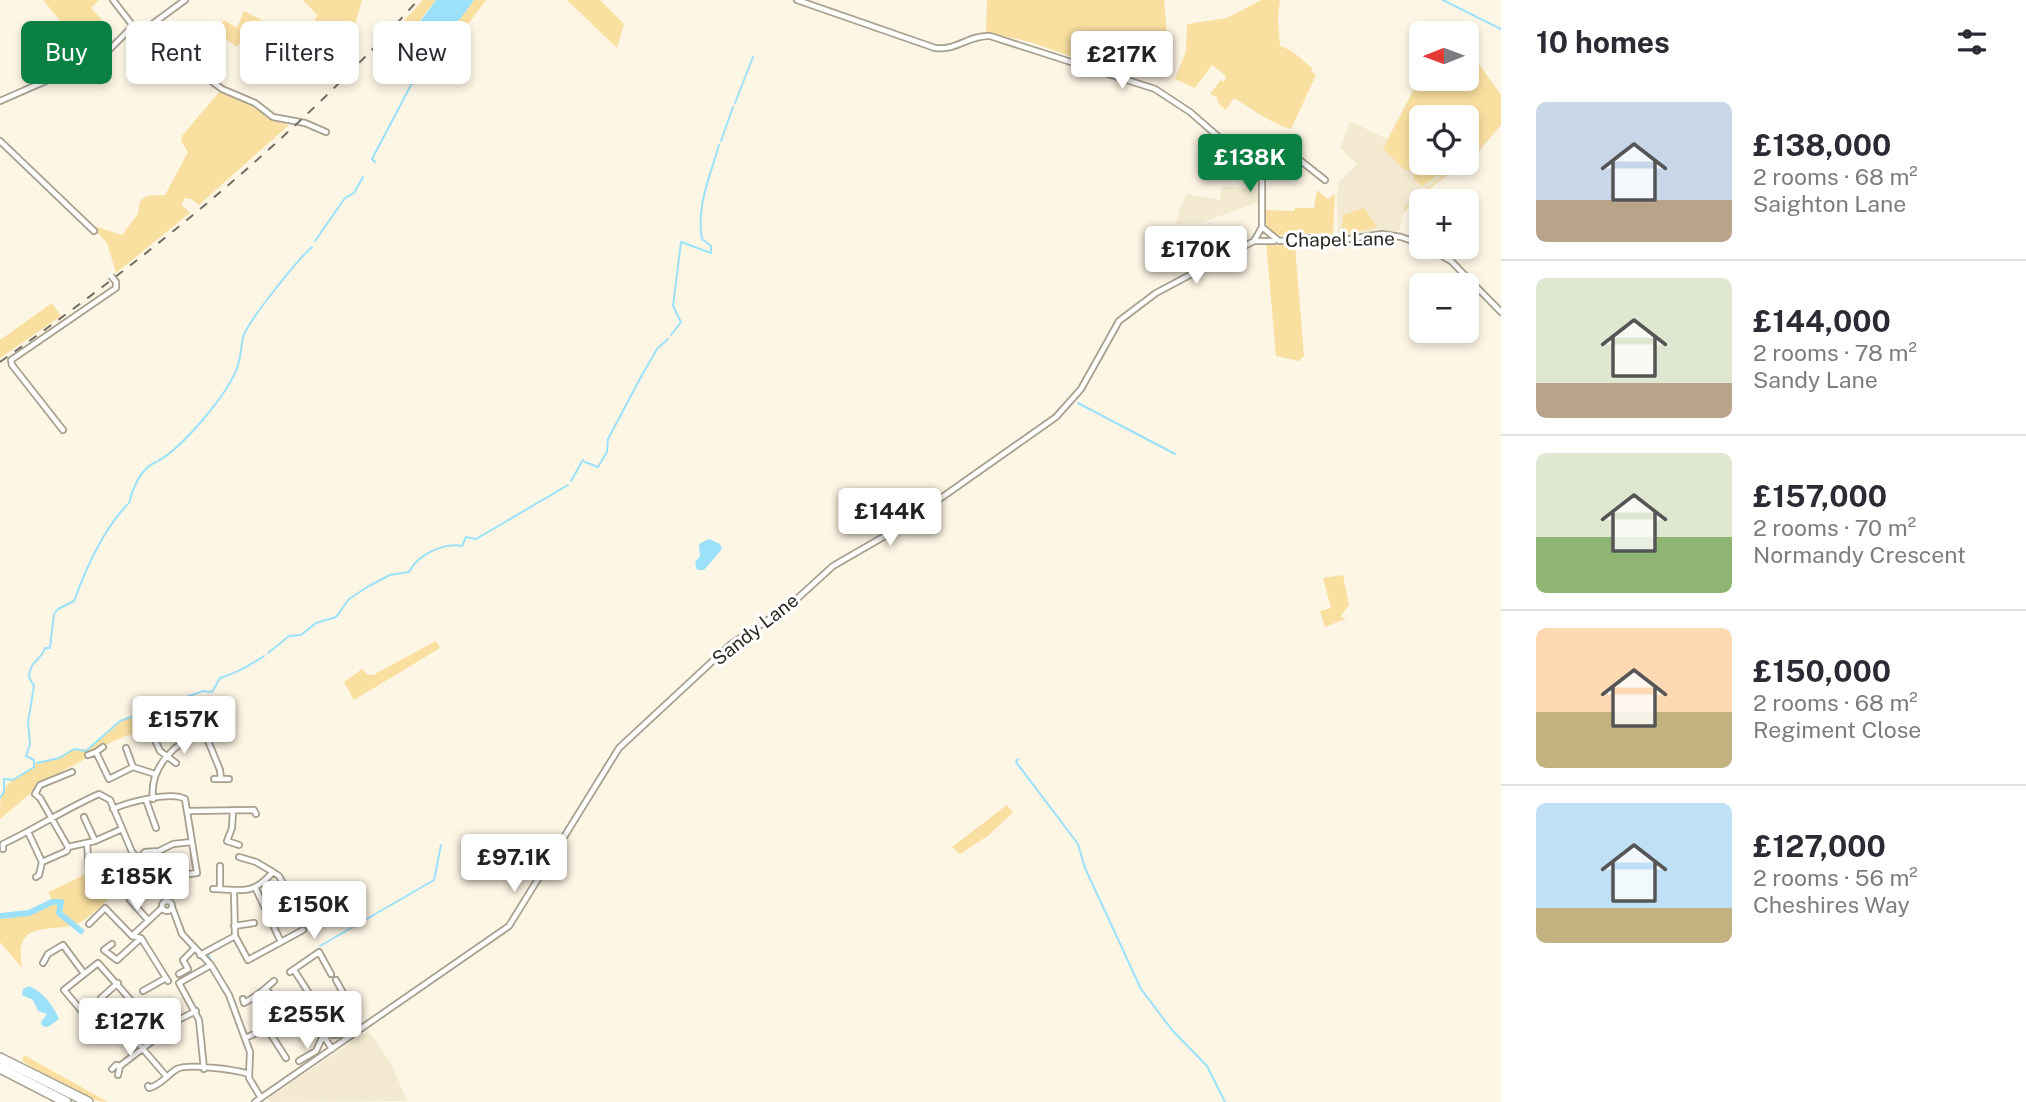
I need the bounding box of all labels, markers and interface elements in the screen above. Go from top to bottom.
chip: Buy [21,21,112,84]
chip: Rent [126,21,226,84]
chip: Filters [240,21,359,84]
chip: New [373,21,471,84]
north arrow [1409,21,1479,91]
map controls [1409,21,1479,343]
icon: filters [1953,23,1991,61]
text: 10 homes [1536,24,1670,60]
pin: £217K [1073,32,1171,91]
text: £217K [1087,40,1157,67]
button: locate [1409,105,1479,175]
text: £138,000 [1753,127,1891,163]
icon: home [1592,130,1676,214]
pin: £138K [1201,134,1299,194]
text: £138K [1214,143,1286,170]
text: 2 rooms · 68 m² [1753,163,1918,190]
button: + [1409,189,1479,259]
text: Saighton Lane [1753,190,1906,217]
pin: £170K [1147,226,1245,286]
street label: Chapel Lane [1285,227,1395,251]
text: £170K [1161,235,1231,262]
button: − [1409,273,1479,343]
text: £144,000 [1753,303,1891,339]
icon: home [1592,306,1676,390]
text: 2 rooms · 78 m² [1753,339,1917,366]
text: Sandy Lane [1753,366,1878,393]
text: £157,000 [1753,478,1887,514]
icon: home [1592,481,1676,565]
pin: £144K [841,489,939,548]
text: £144K [854,497,926,524]
text: 2 rooms · 70 m² [1753,514,1916,541]
text: Normandy Crescent [1753,541,1966,568]
street label: Sandy Lane [708,589,802,669]
text: £150,000 [1753,653,1891,689]
icon: home [1592,656,1676,740]
text: 2 rooms · 68 m² [1753,689,1918,716]
pin: £157K [135,696,233,756]
text: £157K [148,705,220,732]
text: Regiment Close [1753,716,1921,743]
text: £127,000 [1753,828,1886,864]
icon: home [1592,831,1676,915]
pin: £97.1K [457,834,571,894]
text: £97.1K [477,843,551,870]
pin: £185K [88,853,186,913]
text: £185K [101,862,173,889]
text: 2 rooms · 56 m² [1753,864,1918,891]
pin: £150K [265,881,363,941]
text: £150K [278,890,350,917]
text: Cheshires Way [1753,891,1910,918]
pin: £255K [258,992,356,1051]
pin: £127K [81,998,179,1058]
text: £255K [268,1000,346,1027]
text: £127K [95,1007,165,1034]

